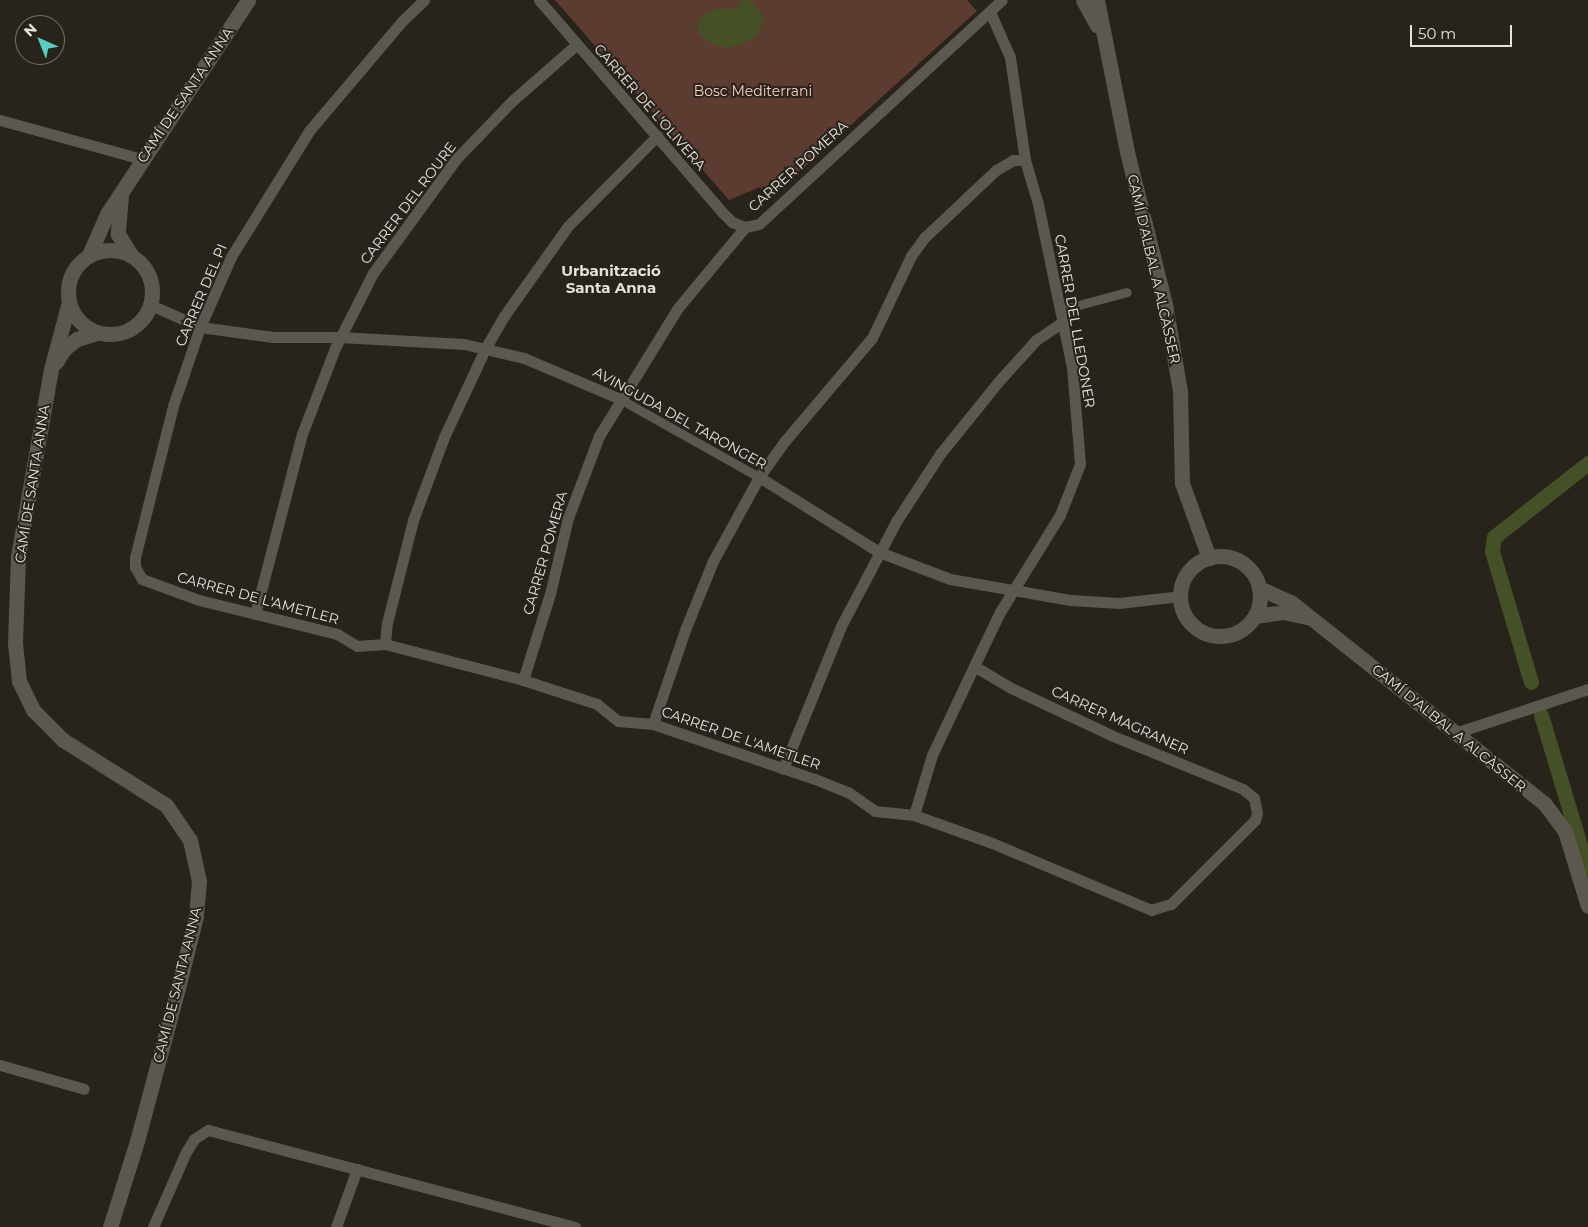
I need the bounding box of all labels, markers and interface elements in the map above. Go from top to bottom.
north arrow [15,15,65,65]
scale bar [1413,15,1516,47]
text: N [20,20,41,40]
street label: CAMÍ DE SANTA ANNA [133,24,237,166]
text: 50 m [1418,24,1456,43]
street label: CARRER DE L'OLIVERA [591,40,709,174]
park label: Bosc Mediterrani [694,83,812,99]
street label: CARRER POMERA [745,117,851,215]
street label: CARRER DEL ROURE [357,139,459,267]
street label: CAMÍ D'ALBAL A ALCÀSSER [1124,173,1184,365]
street label: CARRER DEL LLEDONER [1051,233,1099,409]
street label: CARRER DEL PI [172,241,230,349]
district label: Urbanització Santa Anna [561,261,661,296]
street label: AVINGUDA DEL TARONGER [590,363,770,473]
street label: CAMÍ DE SANTA ANNA [11,404,53,564]
street label: CARRER POMERA [519,489,571,617]
street label: CARRER DE L'AMETLER [175,568,341,628]
street label: CAMÍ D'ALBAL A ALCÀSSER [1369,661,1529,795]
street label: CARRER MAGRANER [1049,682,1191,758]
street label: CARRER DE L'AMETLER [659,703,823,773]
street label: CAMÍ DE SANTA ANNA [150,905,204,1065]

